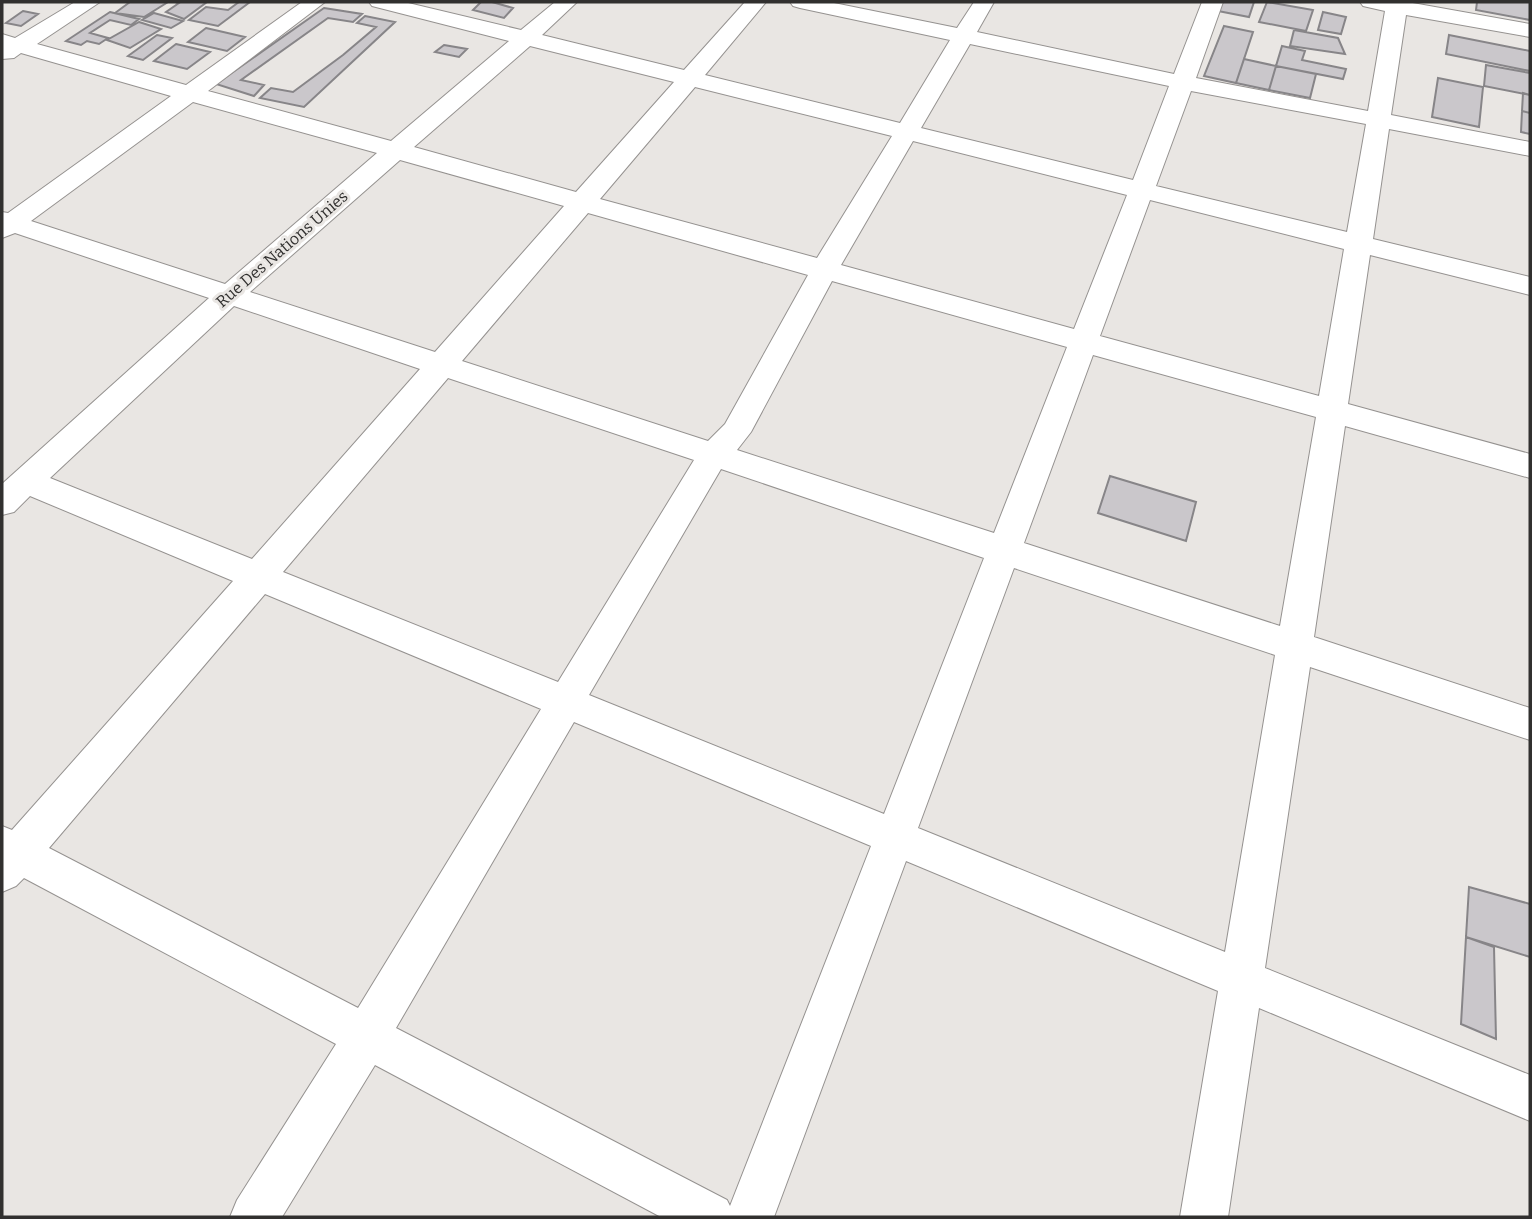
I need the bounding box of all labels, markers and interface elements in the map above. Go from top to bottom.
street label: Rue Des Nations Unies [212,187,352,311]

